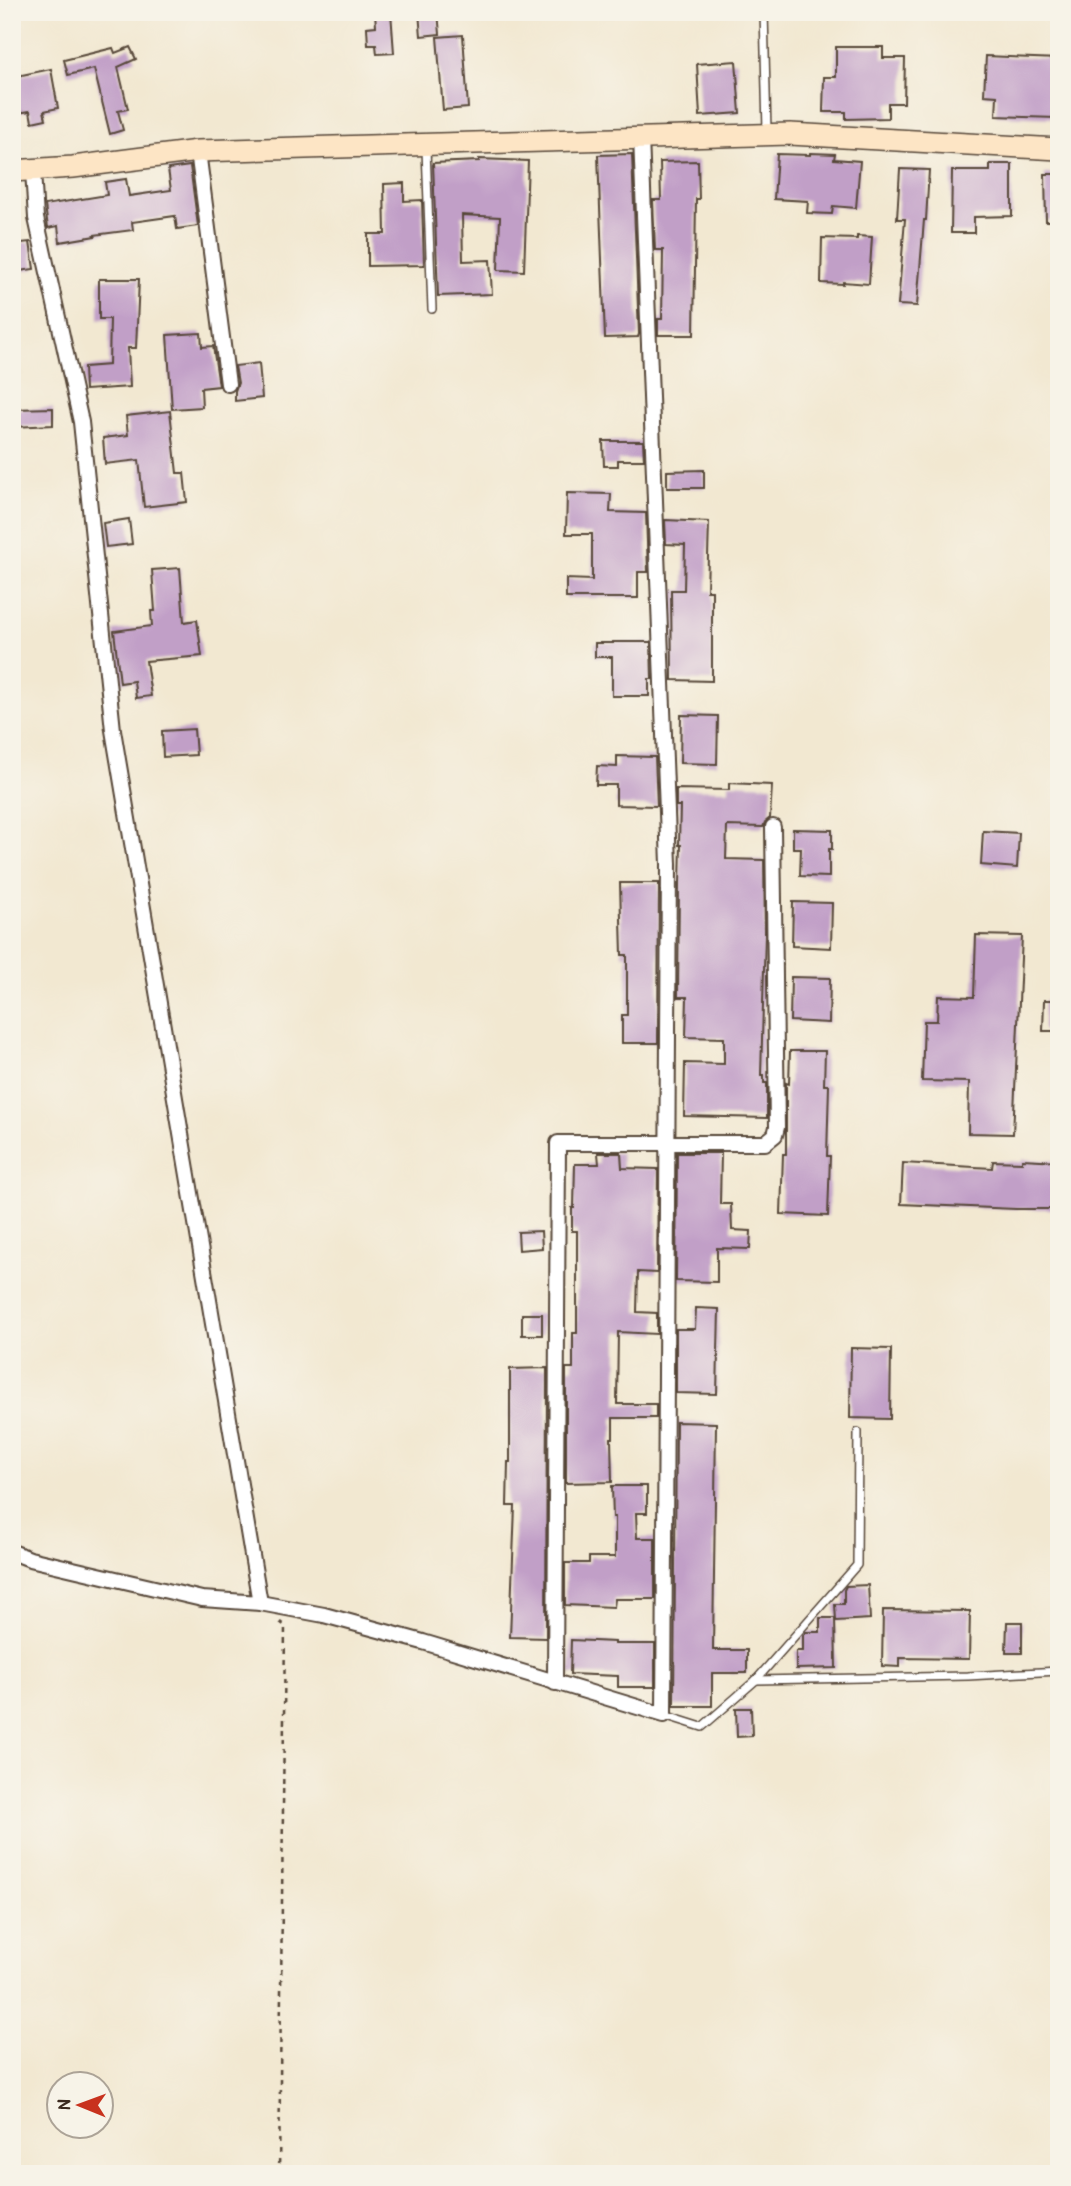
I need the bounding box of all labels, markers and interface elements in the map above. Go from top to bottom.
north arrow [46,2070,116,2140]
text: N [50,2099,76,2110]

